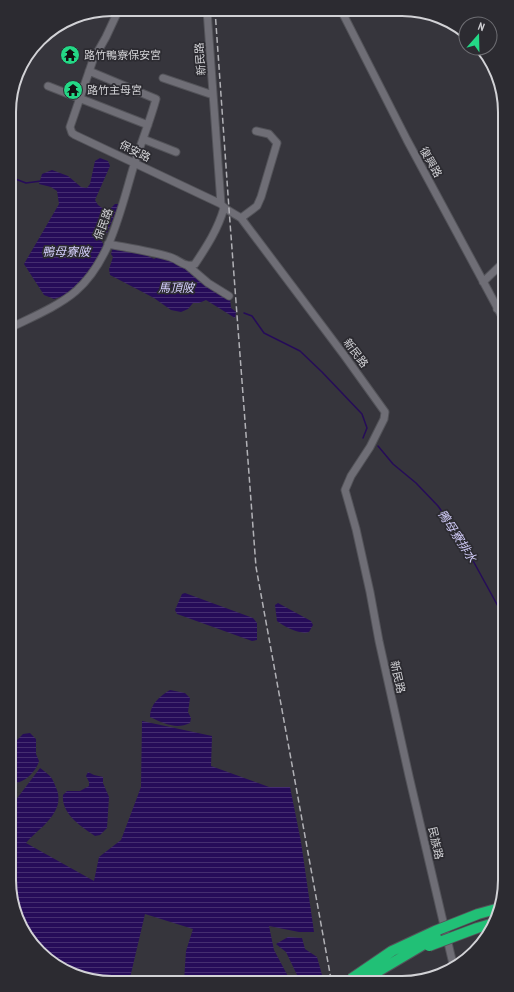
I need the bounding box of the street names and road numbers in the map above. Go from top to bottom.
street label: 新民路 [192,42,208,76]
street label: 保安路 [117,137,153,165]
street label: 復興路 [417,144,445,180]
street label: 保民路 [91,206,115,242]
street label: 新民路 [340,336,372,370]
street label: 新民路 [387,659,409,695]
street label: 民族路 [425,825,447,861]

